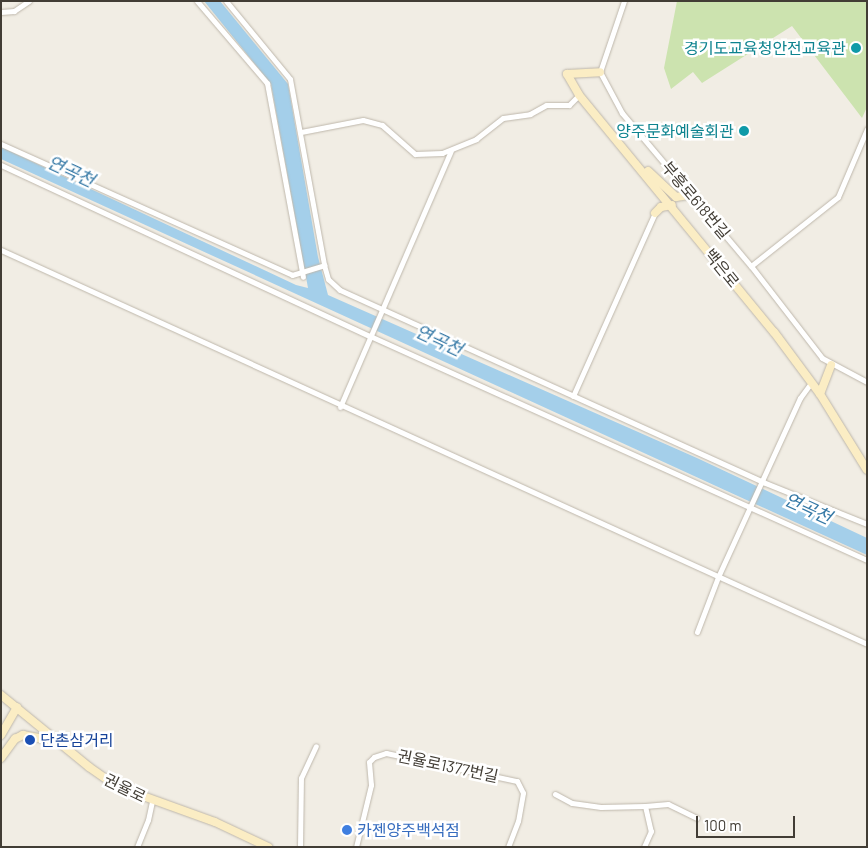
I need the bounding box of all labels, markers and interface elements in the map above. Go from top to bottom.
place label: 경기도교육청안전교육관 [684,38,846,58]
marker: 경기도교육청안전교육관 [850,42,862,54]
place label: 양주문화예술회관 [616,121,734,141]
marker: 양주문화예술회관 [738,125,750,137]
water label: 연곡천 [44,151,98,191]
street label: 부흥로618번길 [658,157,734,243]
street label: 백은로 [701,245,743,291]
water label: 연곡천 [412,320,466,360]
water label: 연곡천 [781,488,835,528]
place label: 단촌삼거리 [40,730,114,750]
marker: 단촌삼거리 [24,734,36,746]
street label: 권율로1377번길 [396,746,500,786]
street label: 권율로 [101,770,149,806]
scale bar [698,806,797,838]
text: 100 m [704,816,742,834]
place label: 카젠양주백석점 [357,820,460,840]
marker: 카젠양주백석점 [341,824,353,836]

